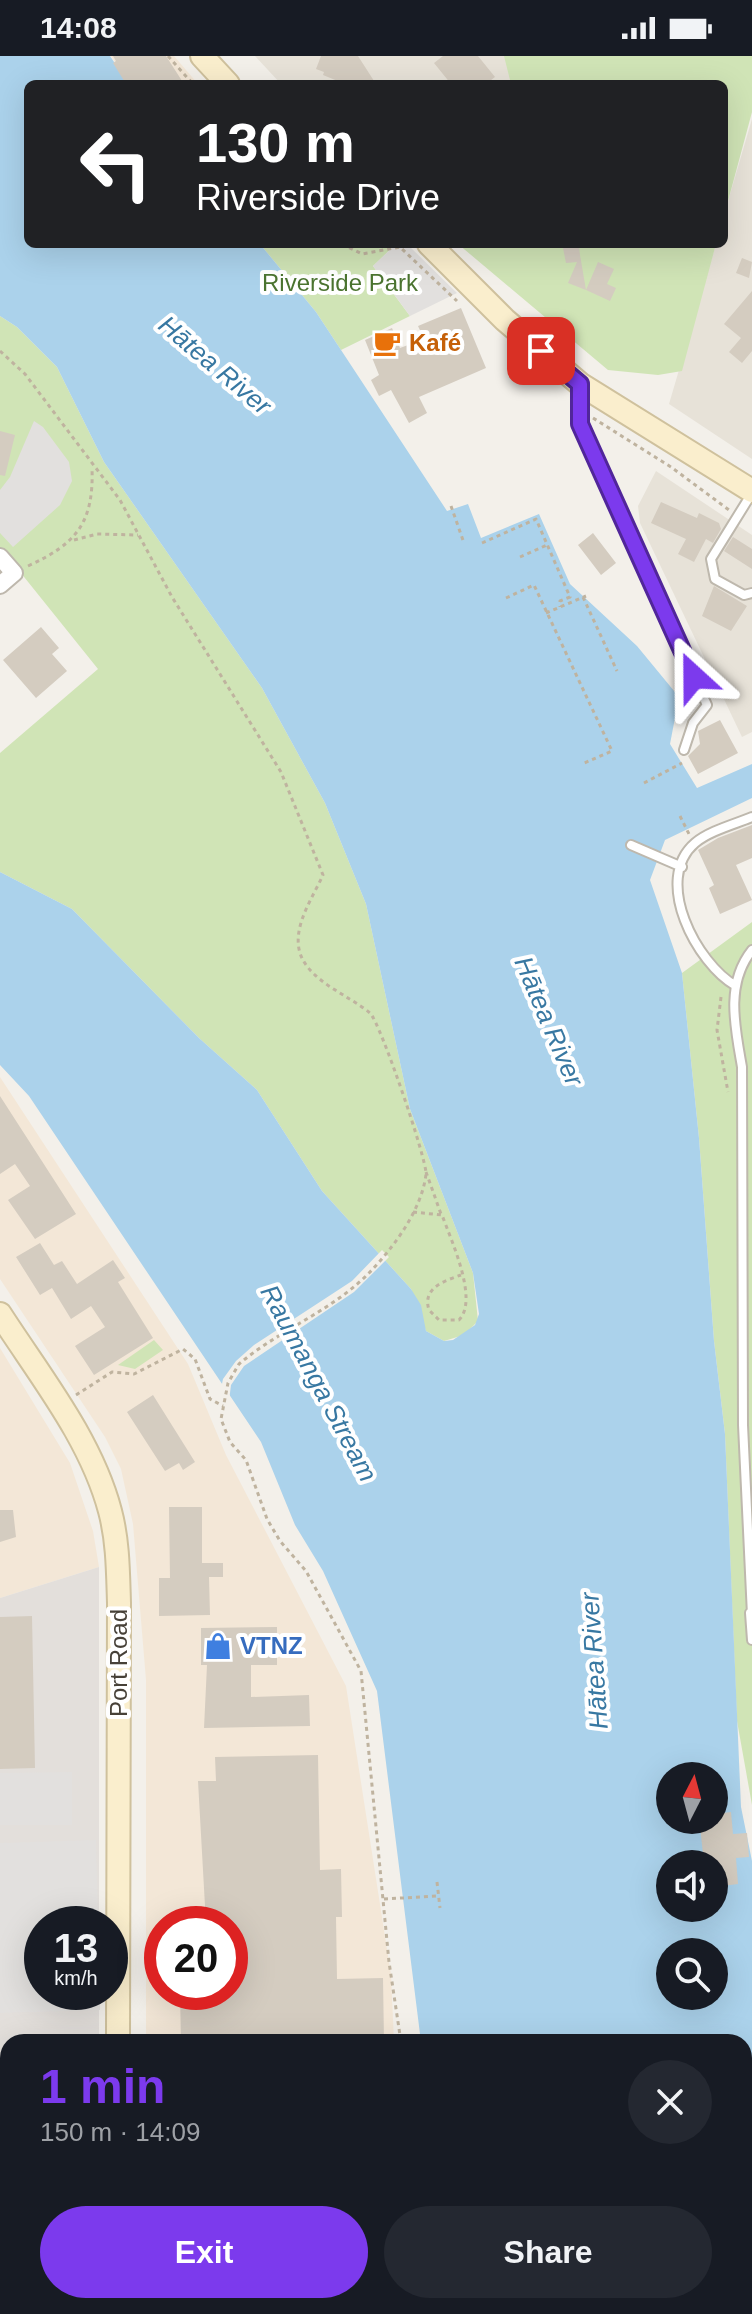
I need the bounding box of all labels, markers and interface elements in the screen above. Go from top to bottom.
text: 14:08 [40,11,117,44]
text: 130 m [196,111,355,174]
icon: left [64,112,168,216]
text: Riverside Drive [196,177,440,218]
park label: Riverside Park [262,269,419,296]
water label: Hātea River [153,309,278,421]
pin [507,317,575,385]
cafe icon: Kafé [372,328,402,358]
place label: Kafé [409,329,461,356]
icon: arrive [519,329,563,373]
position arrow [652,635,736,719]
water label: Hātea River [508,952,590,1091]
water label: Raumanga Stream [255,1280,383,1486]
water label: Hātea River [574,1590,614,1731]
street label: Port Road [105,1609,132,1717]
shop icon: VTNZ [203,1631,233,1661]
place label: VTNZ [240,1632,303,1659]
north arrow [656,1762,728,1834]
map controls [656,1762,728,2010]
button: sound [656,1850,728,1922]
speed limit sign: 20 [144,1906,248,2010]
text: 13 [54,1926,98,1970]
button: search [656,1938,728,2010]
text: km/h [54,1967,98,1989]
text: 1 min [40,2060,165,2113]
button: close [628,2060,712,2144]
text: 150 m · 14:09 [40,2117,200,2147]
button: Exit [40,2206,368,2298]
button: Share [384,2206,712,2298]

